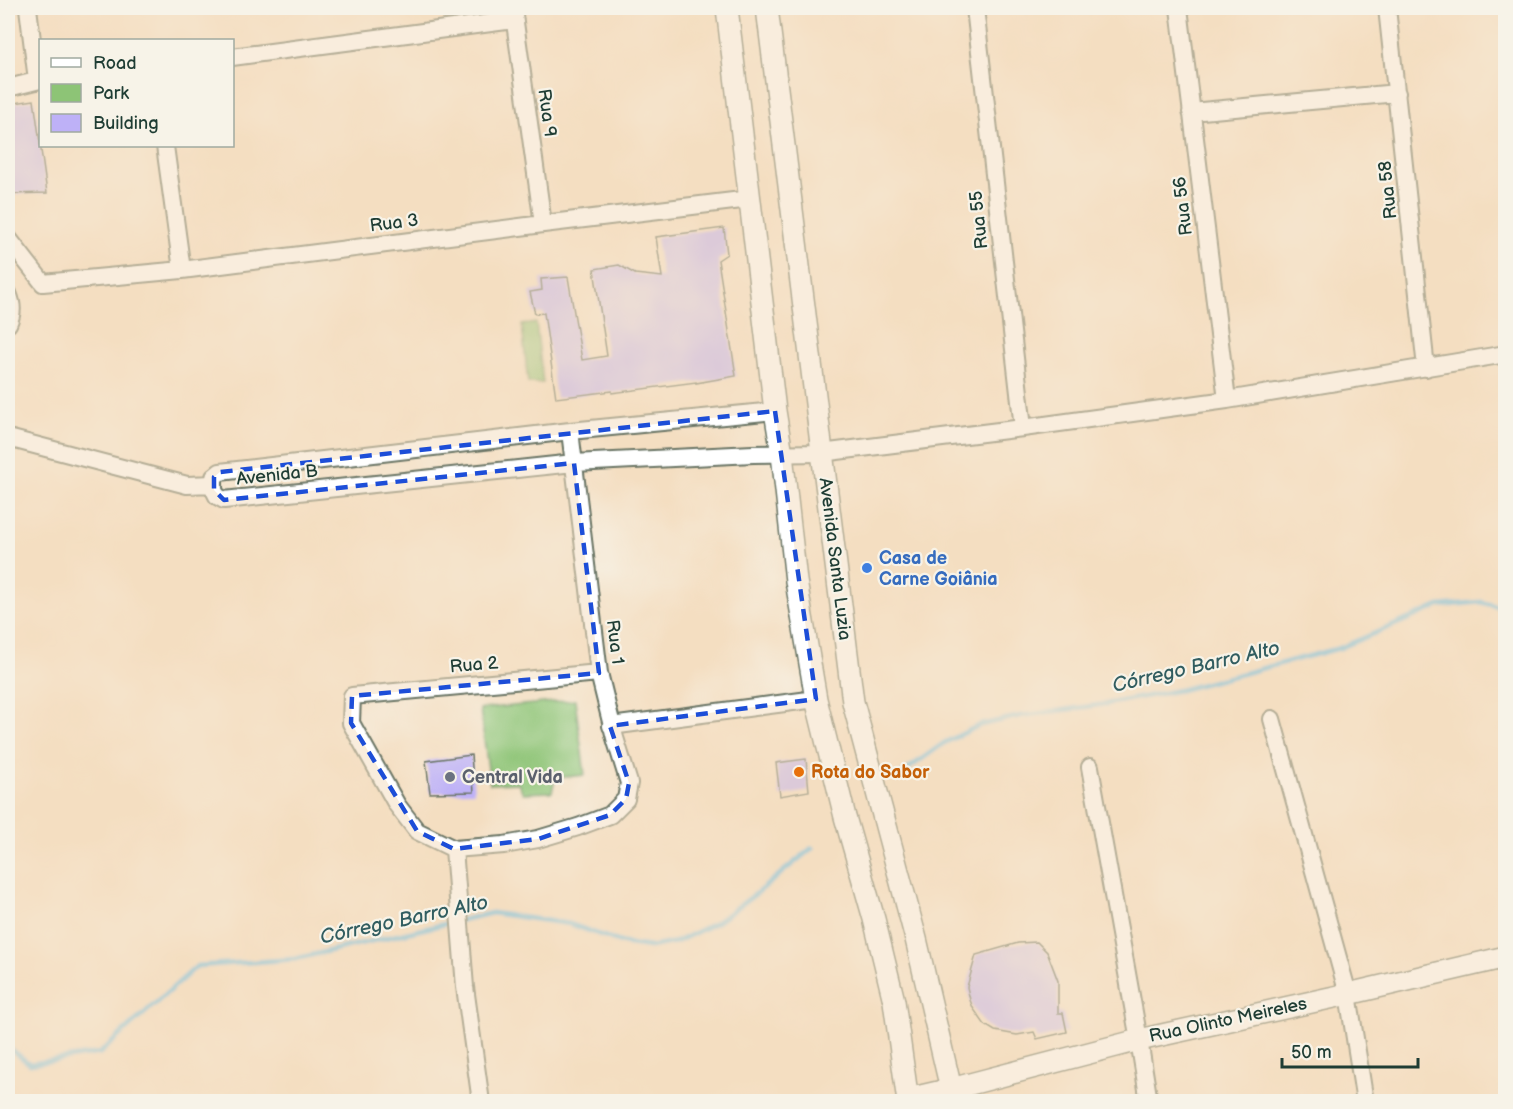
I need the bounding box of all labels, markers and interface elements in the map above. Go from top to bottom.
legend [39,39,234,147]
text: Road [93,53,137,74]
text: Park [93,83,129,104]
street label: Rua 9 [533,88,561,138]
text: Building [93,113,159,134]
street label: Rua 58 [1374,160,1402,220]
street label: Rua 56 [1169,175,1197,237]
street label: Rua 55 [966,190,992,250]
street label: Rua 3 [368,210,420,236]
street label: Avenida B [235,460,319,490]
street label: Avenida Santa Luzia [815,477,855,641]
place label: Casa de Carne Goiânia [879,548,998,590]
marker: Casa de Carne Goiânia [860,561,874,575]
street label: Rua 1 [602,618,628,666]
water label: Córrego Barro Alto [1110,636,1282,698]
street label: Rua 2 [449,652,499,678]
place label: Rota do Sabor [811,762,930,783]
marker: Rota do Sabor [792,765,806,779]
place label: Central Vida [462,767,563,788]
marker: Central Vida [443,770,457,784]
water label: Córrego Barro Alto [318,890,490,950]
street label: Rua Olinto Meireles [1147,993,1309,1047]
scale bar [1282,1031,1418,1069]
text: 50 m [1291,1042,1332,1063]

